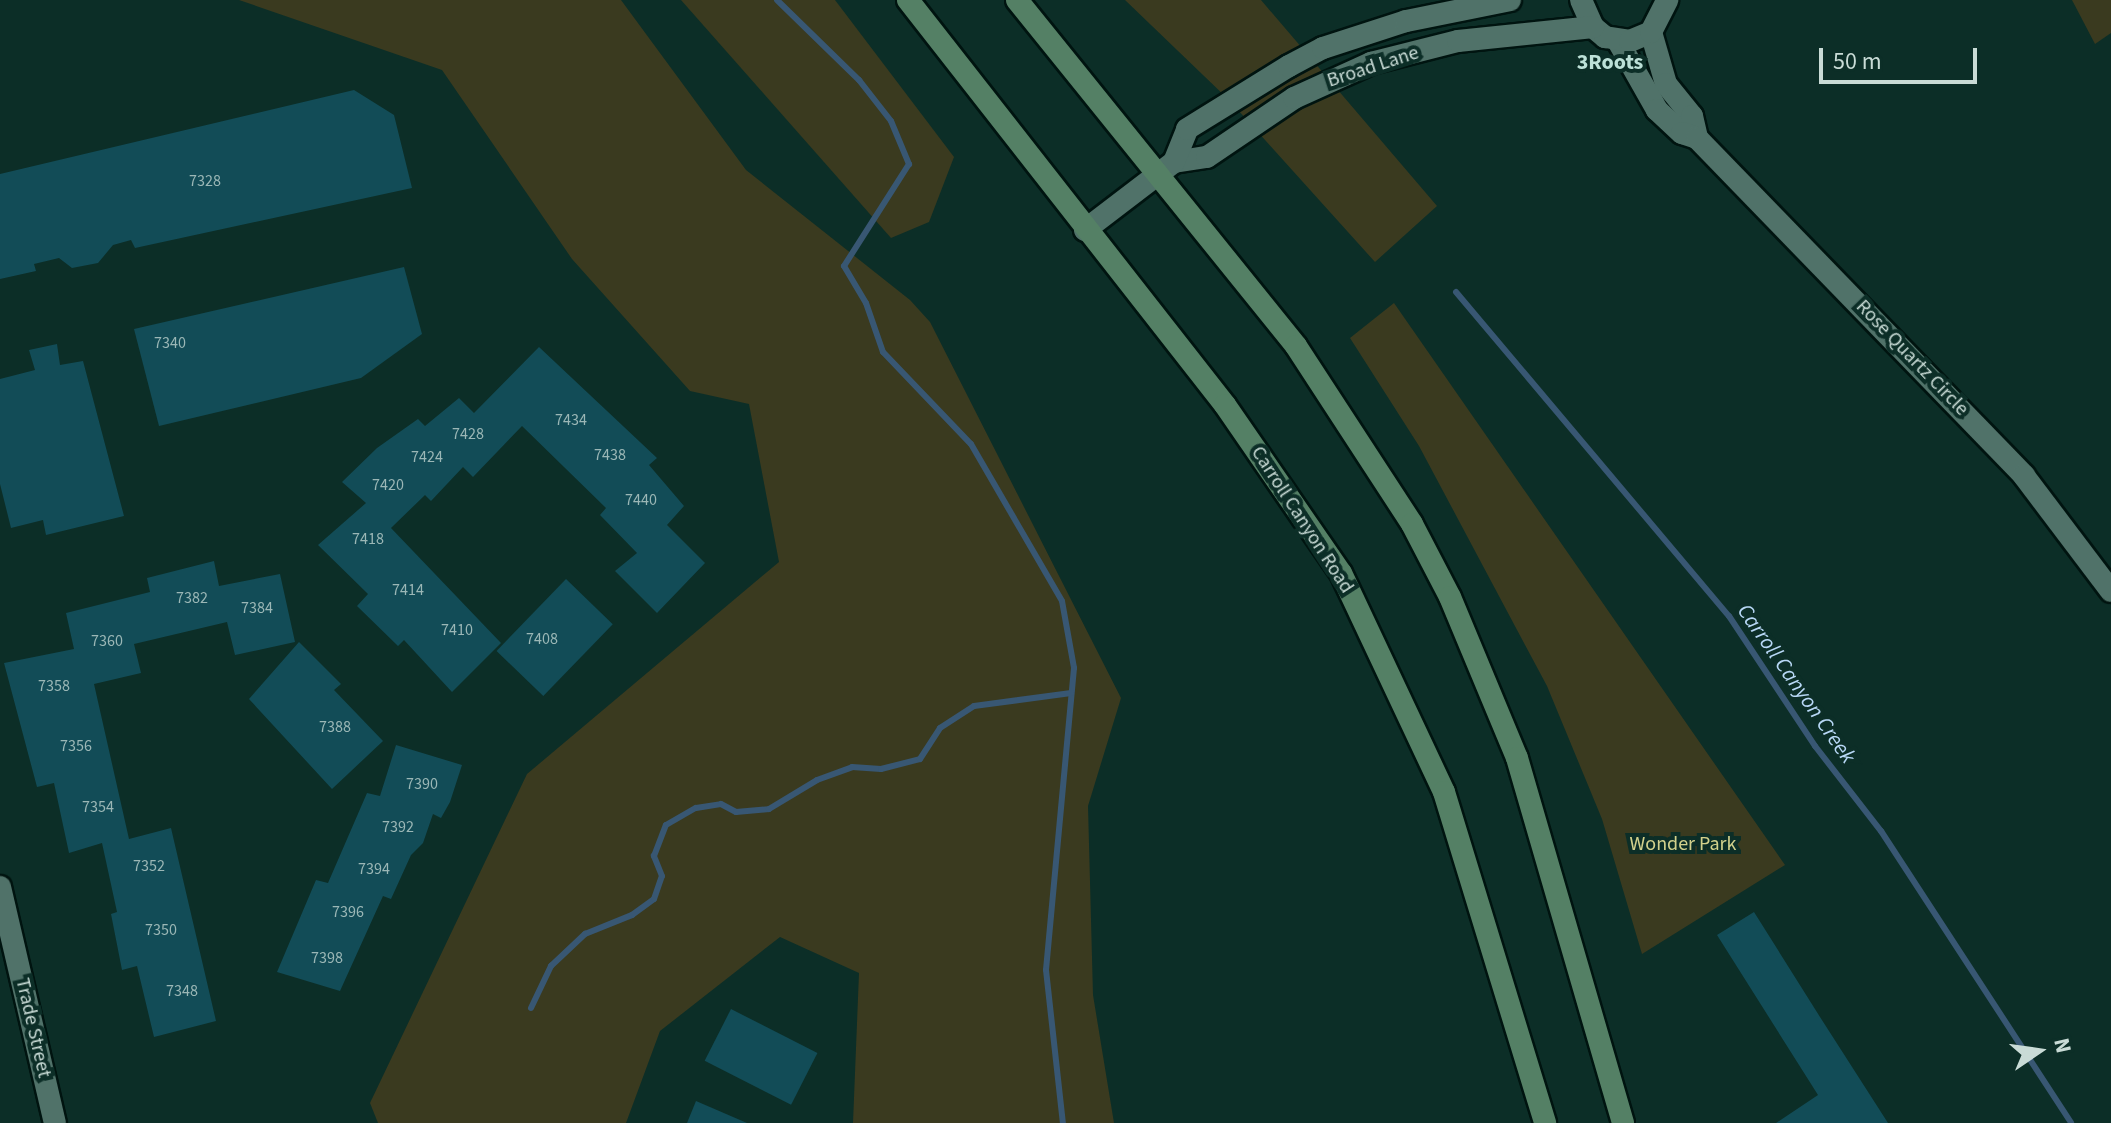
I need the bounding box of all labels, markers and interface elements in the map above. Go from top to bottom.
scale bar [1823,32,1981,82]
street label: Broad Lane [1324,41,1422,93]
text: 50 m [1833,44,1882,79]
district label: 3Roots [1577,50,1643,76]
house number: 7328 [189,171,221,191]
street label: Rose Quartz Circle [1851,295,1973,421]
house number: 7340 [154,333,186,353]
house number: 7434 [555,410,587,430]
house number: 7428 [452,424,484,444]
street label: Carroll Canyon Road [1245,442,1359,598]
house number: 7438 [594,445,626,465]
house number: 7424 [411,447,443,467]
house number: 7420 [372,475,404,495]
house number: 7440 [625,490,657,510]
house number: 7418 [352,529,384,549]
house number: 7414 [392,580,424,600]
house number: 7382 [176,588,208,608]
house number: 7384 [241,598,273,618]
water label: Carroll Canyon Creek [1731,599,1861,769]
house number: 7410 [441,620,473,640]
house number: 7408 [526,629,558,649]
house number: 7360 [91,631,123,651]
house number: 7358 [38,676,70,696]
house number: 7388 [319,717,351,737]
house number: 7356 [60,736,92,756]
house number: 7390 [406,774,438,794]
house number: 7354 [82,797,114,817]
house number: 7392 [382,817,414,837]
park label: Wonder Park [1630,832,1736,856]
house number: 7352 [133,856,165,876]
house number: 7394 [358,859,390,879]
house number: 7396 [332,902,364,922]
house number: 7350 [145,920,177,940]
house number: 7398 [311,948,343,968]
street label: Trade Street [10,976,56,1080]
house number: 7348 [166,981,198,1001]
north arrow [1999,1011,2079,1091]
text: N [2045,1035,2080,1056]

